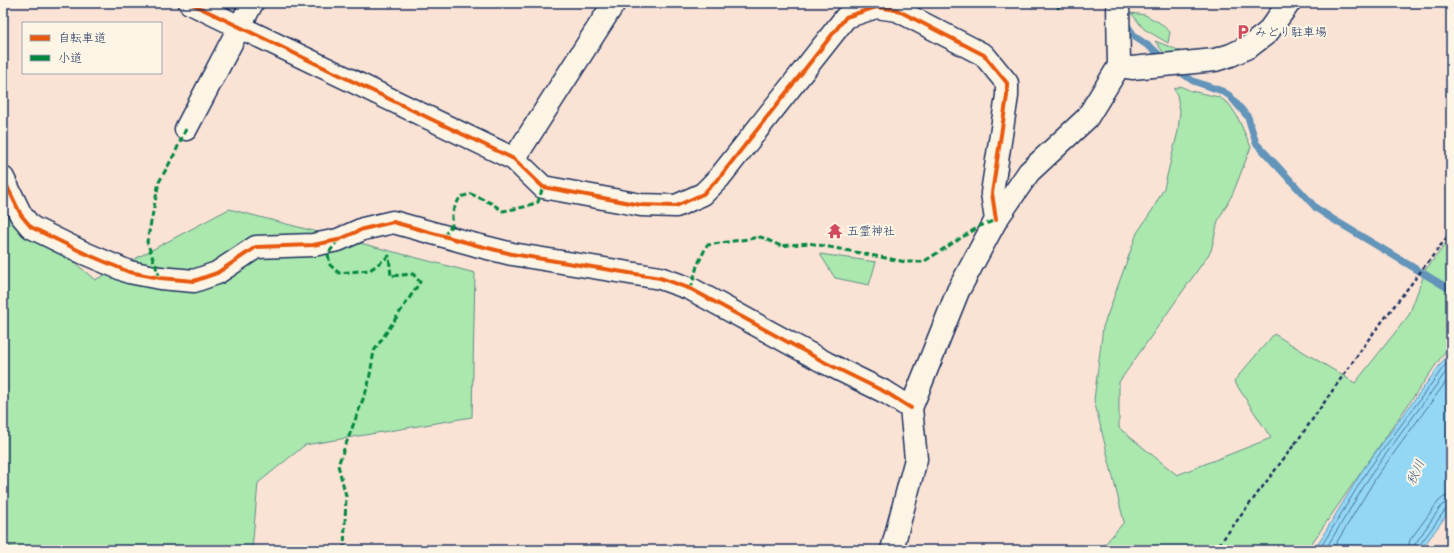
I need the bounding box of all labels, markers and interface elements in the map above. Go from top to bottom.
legend [22,22,162,74]
parking icon: みどり駐車場 [1234,23,1252,41]
place label: みどり駐車場 [1255,25,1327,40]
text: 自転車道 [58,31,106,46]
text: 小道 [58,51,82,66]
temple icon: 五霊神社 [826,222,844,240]
place label: 五霊神社 [847,224,895,239]
water label: 秋川 [1403,457,1429,488]

